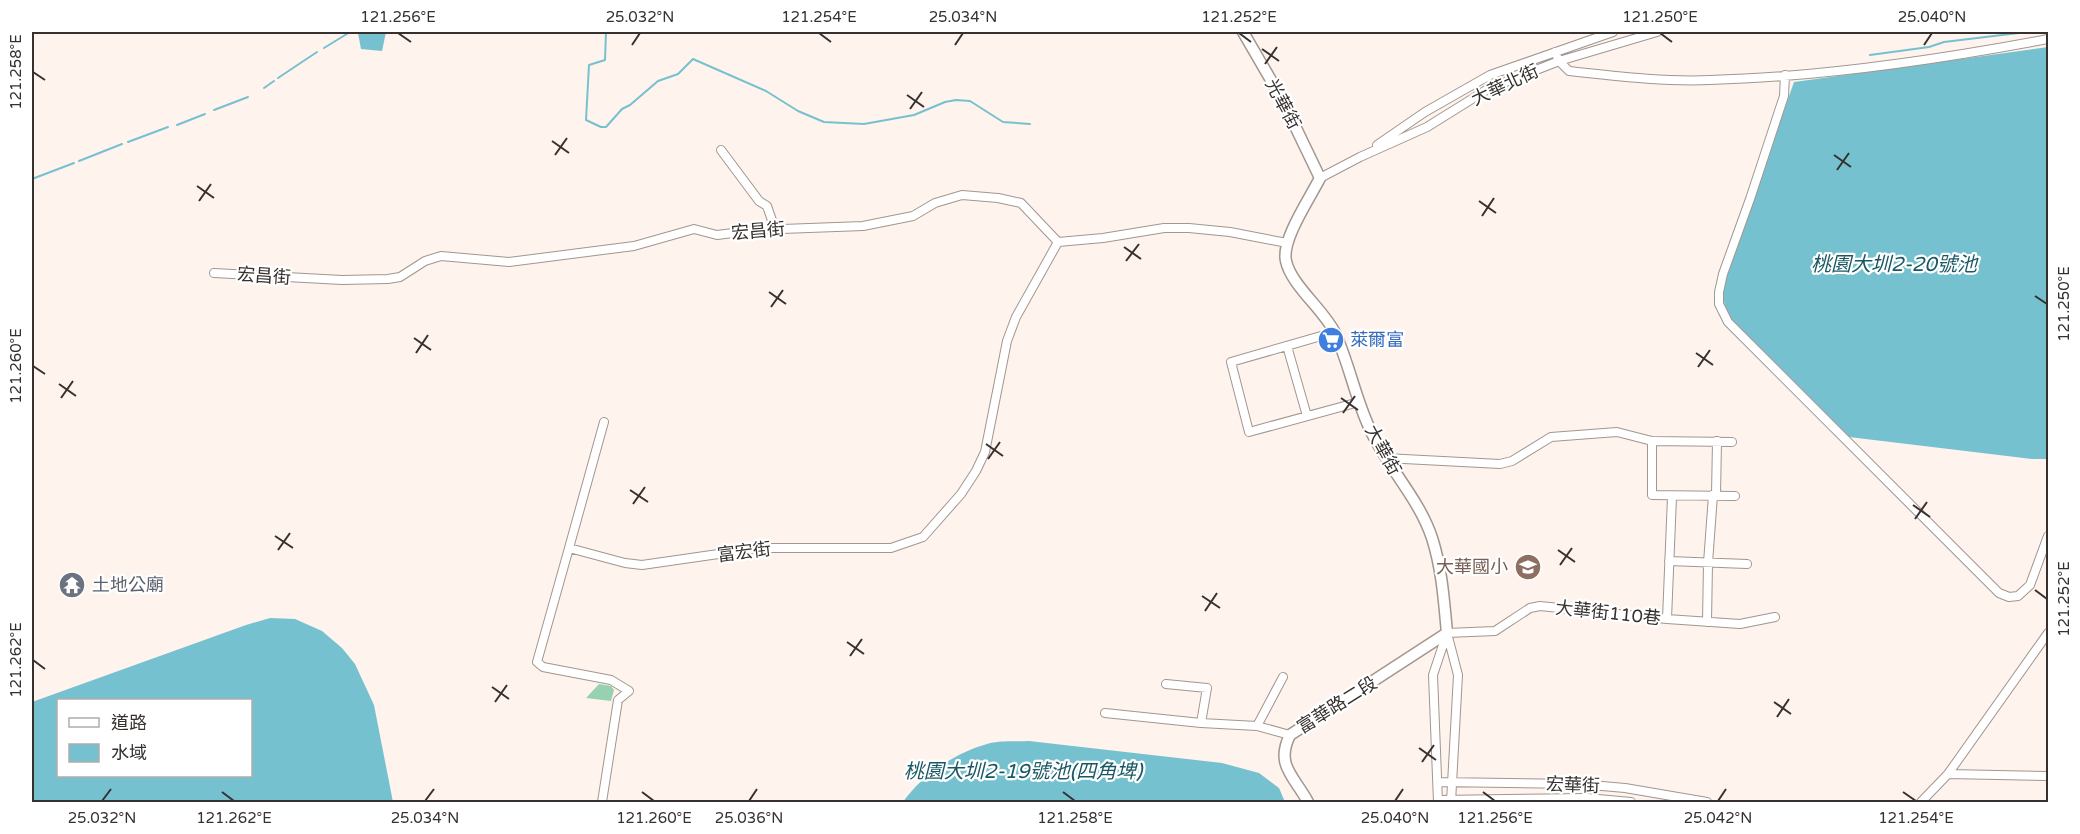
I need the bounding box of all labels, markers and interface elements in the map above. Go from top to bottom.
text: 121.256°E [360,8,436,26]
text: 25.032°N [606,8,674,26]
text: 121.254°E [781,8,857,26]
text: 25.034°N [929,8,997,26]
text: 121.252°E [1201,8,1277,26]
text: 121.250°E [1622,8,1698,26]
text: 25.040°N [1898,8,1966,26]
text: 121.258°E [7,34,25,110]
street label: 大華北街 [1468,60,1542,110]
street label: 光華街 [1261,75,1305,133]
street label: 宏昌街 [730,218,786,244]
water label: 桃園大圳2-20號池 [1811,253,1979,277]
street label: 宏昌街 [236,263,292,289]
text: 121.250°E [2055,266,2073,342]
supermarket icon: 萊爾富 [1316,325,1346,355]
text: 121.260°E [7,328,25,404]
place label: 萊爾富 [1350,329,1404,351]
street label: 大華街 [1360,421,1406,479]
street label: 富宏街 [716,538,772,566]
school or university icon: 大華國小 [1513,552,1543,582]
place label: 大華國小 [1436,556,1508,578]
text: 121.252°E [2055,561,2073,637]
temple icon: 土地公廟 [57,570,87,600]
place label: 土地公廟 [92,574,164,596]
street label: 大華街110巷 [1554,597,1662,629]
text: 121.262°E [7,622,25,698]
street label: 富華路二段 [1293,672,1381,738]
legend [57,699,252,777]
text: 道路 [111,712,147,734]
text: 水域 [111,742,147,764]
water label: 桃園大圳2-19號池(四角埤) [904,760,1144,784]
street label: 宏華街 [1546,773,1600,797]
text: 25.032°N [68,809,136,827]
text: 121.262°E [196,809,272,827]
text: 25.034°N [391,809,459,827]
text: 121.260°E [616,809,692,827]
text: 25.036°N [715,809,783,827]
text: 121.258°E [1037,809,1113,827]
text: 25.040°N [1361,809,1429,827]
text: 121.256°E [1457,809,1533,827]
text: 25.042°N [1684,809,1752,827]
text: 121.254°E [1878,809,1954,827]

